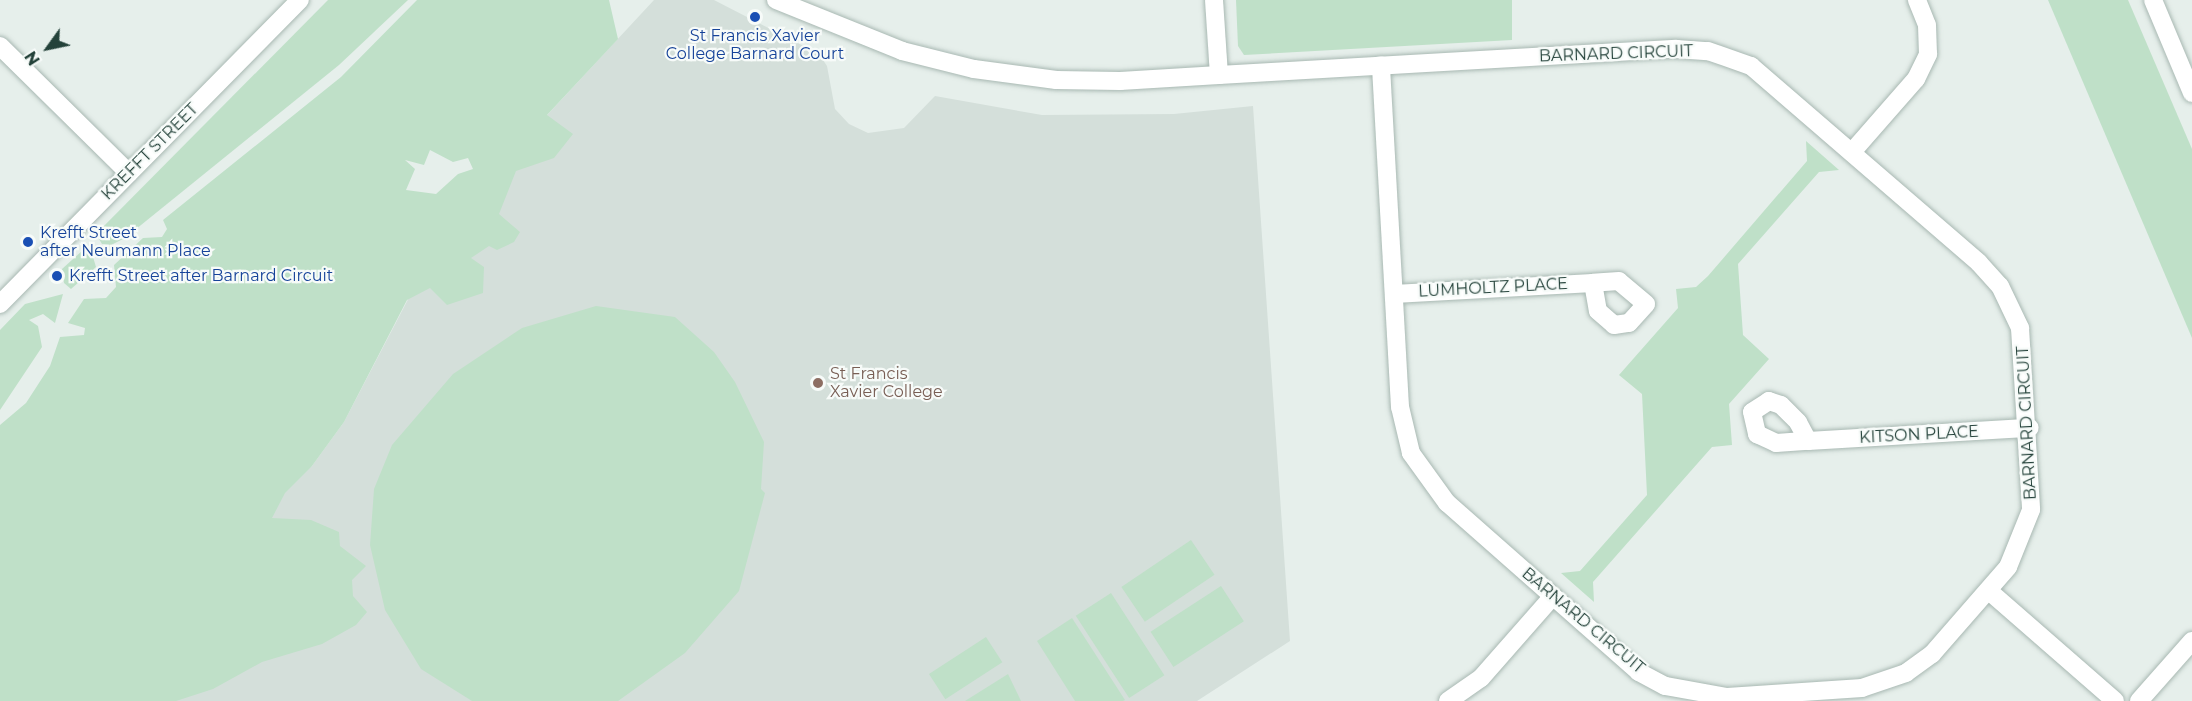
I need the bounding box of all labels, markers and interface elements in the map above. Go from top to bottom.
marker: St Francis Xavier College Barnard Court [748,10,762,24]
north arrow [18,18,78,78]
place label: St Francis Xavier College Barnard Court [666,26,844,64]
street label: BARNARD CIRCUIT [1539,42,1693,66]
text: N [21,47,44,69]
street label: KREFFT STREET [98,100,202,204]
place label: Krefft Street after Neumann Place [40,223,211,261]
marker: Krefft Street after Neumann Place [21,235,35,249]
place label: Krefft Street after Barnard Circuit [69,266,333,286]
marker: Krefft Street after Barnard Circuit [50,269,64,283]
street label: LUMHOLTZ PLACE [1418,274,1568,302]
street label: BARNARD CIRCUIT [2013,345,2041,501]
place label: St Francis Xavier College [830,364,943,402]
marker: St Francis Xavier College [811,376,825,390]
street label: KITSON PLACE [1859,422,1979,448]
street label: BARNARD CIRCUIT [1518,564,1648,678]

